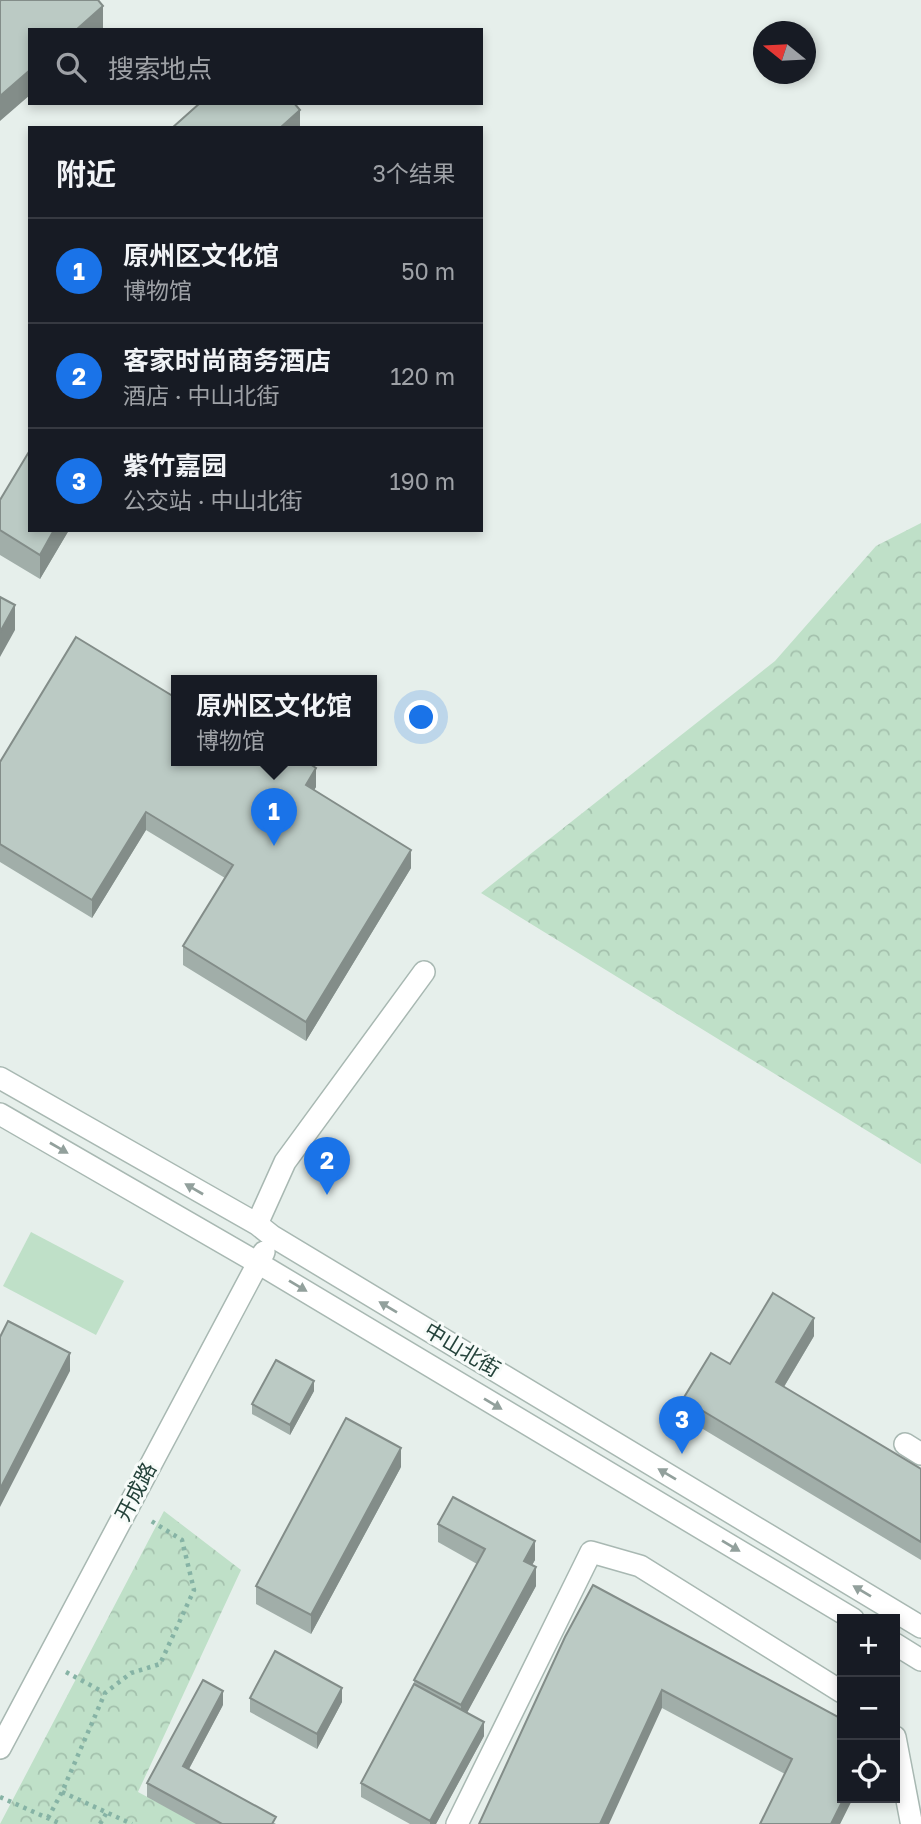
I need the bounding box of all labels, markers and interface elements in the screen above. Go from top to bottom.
north arrow [753,21,816,84]
search box [28,28,483,105]
icon: search [52,48,90,86]
text: 搜索地点 [108,53,212,84]
text: 附近 [56,156,116,192]
text: 3个结果 [373,159,455,187]
text: 原州区文化馆 [123,240,279,271]
text: 1 [73,257,85,285]
text: 50 m [401,257,455,285]
text: 博物馆 [123,276,192,304]
text: 客家时尚商务酒店 [123,345,331,376]
text: 2 [72,362,86,390]
text: 120 m [390,362,455,390]
text: 酒店 · 中山北街 [123,381,279,409]
text: 紫竹嘉园 [123,450,227,481]
text: 3 [72,467,86,495]
text: 190 m [390,467,455,495]
text: 公交站 · 中山北街 [123,486,302,514]
popup [171,675,377,766]
text: 原州区文化馆 [196,690,352,721]
your location [404,700,438,734]
text: 博物馆 [196,726,265,754]
pin: 1 [251,788,297,846]
pin: 2 [304,1137,350,1195]
one-way arrow [50,1142,69,1154]
one-way arrow [184,1183,204,1195]
one-way arrow [289,1280,308,1293]
one-way arrow [379,1300,398,1313]
street label: 中山北街 [420,1316,505,1382]
pin: 3 [659,1396,705,1454]
one-way arrow [484,1397,503,1410]
street label: 开成路 [109,1458,161,1525]
one-way arrow [658,1468,677,1481]
one-way arrow [721,1539,740,1552]
one-way arrow [853,1585,872,1598]
map controls [837,1614,900,1803]
button: + [837,1614,900,1677]
button: − [837,1677,900,1740]
button: locate [837,1740,900,1803]

